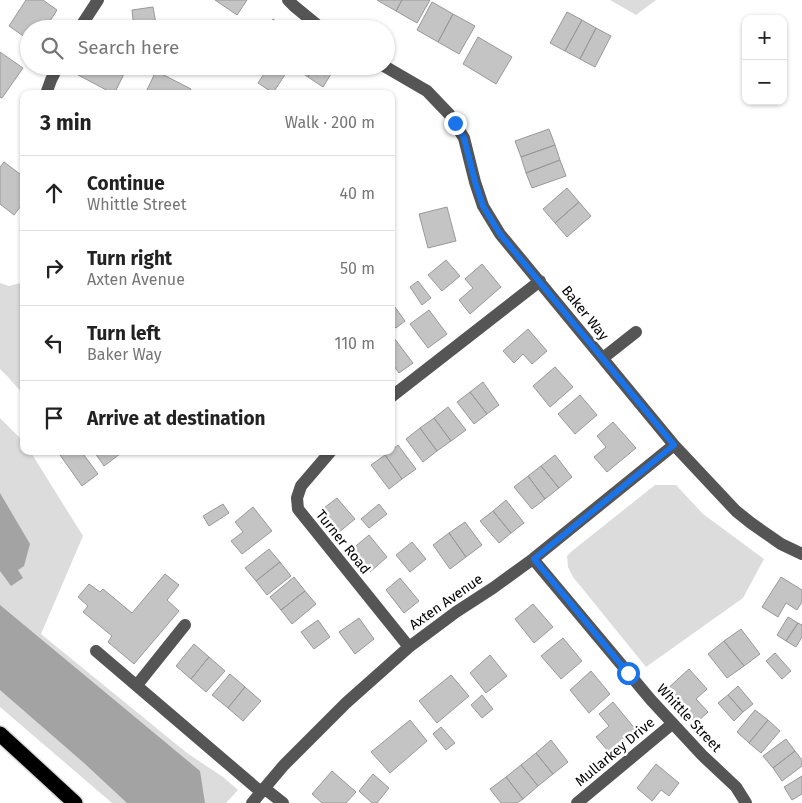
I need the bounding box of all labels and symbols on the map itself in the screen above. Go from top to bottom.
route end [444,112,467,135]
street label: Baker Way [558,282,612,344]
street label: Turner Road [312,507,374,577]
street label: Axten Avenue [406,570,486,634]
route start [617,662,640,685]
street label: Whittle Street [653,680,726,756]
street label: Mullarkey Drive [572,714,658,790]

